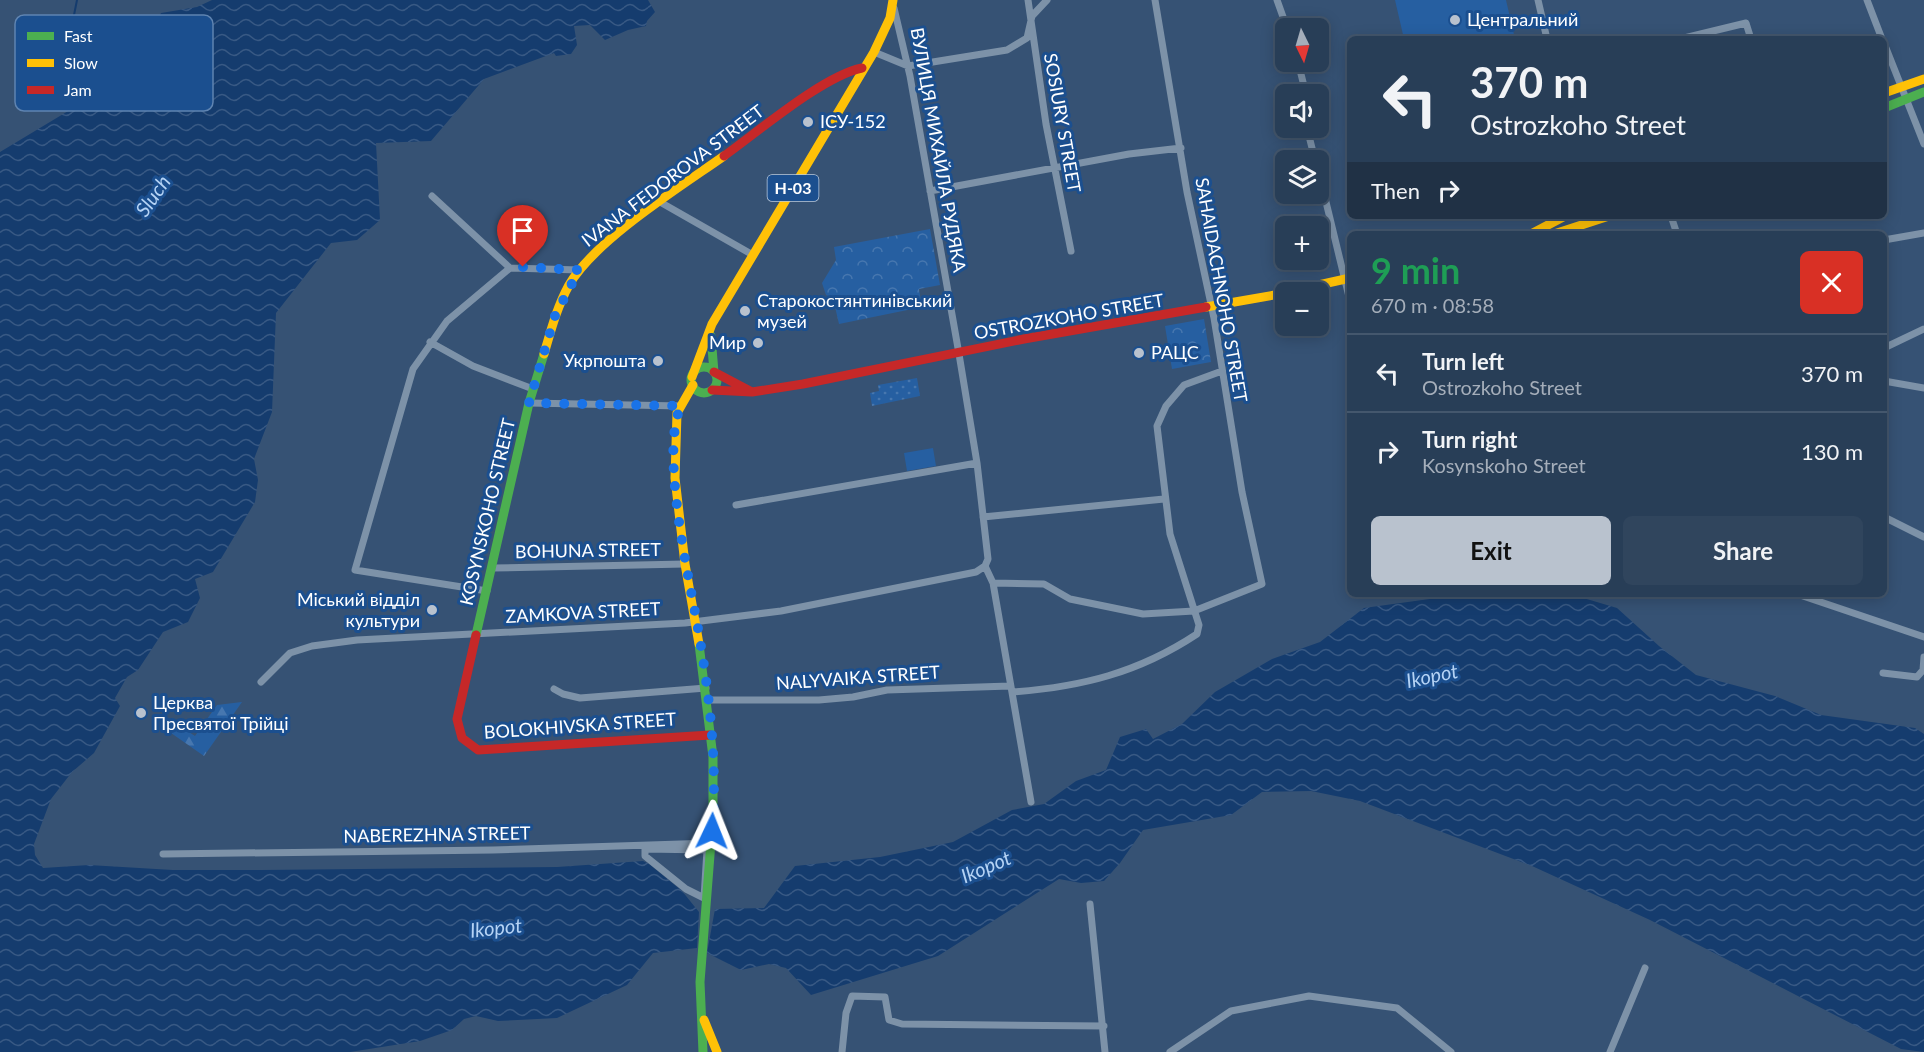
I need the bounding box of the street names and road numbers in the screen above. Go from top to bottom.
street label: ВУЛИЦЯ МИХАЙЛА РУДЯКА [907,26,971,275]
street label: SOSIURY STREET [1040,51,1086,195]
street label: IVANA FEDOROVA STREET [577,99,768,251]
road number: Н-03 [768,175,818,201]
street label: SAHAIDACHNOHO STREET [1191,176,1253,404]
street label: OSTROZKOHO STREET [972,288,1166,344]
street label: KOSYNSKOHO STREET [455,416,519,607]
street label: BOHUNA STREET [515,538,662,562]
street label: ZAMKOVA STREET [505,597,661,627]
street label: NALYVAIKA STREET [775,660,941,694]
street label: BOLOKHIVSKA STREET [483,707,677,743]
street label: NABEREZHNA STREET [343,821,531,847]

